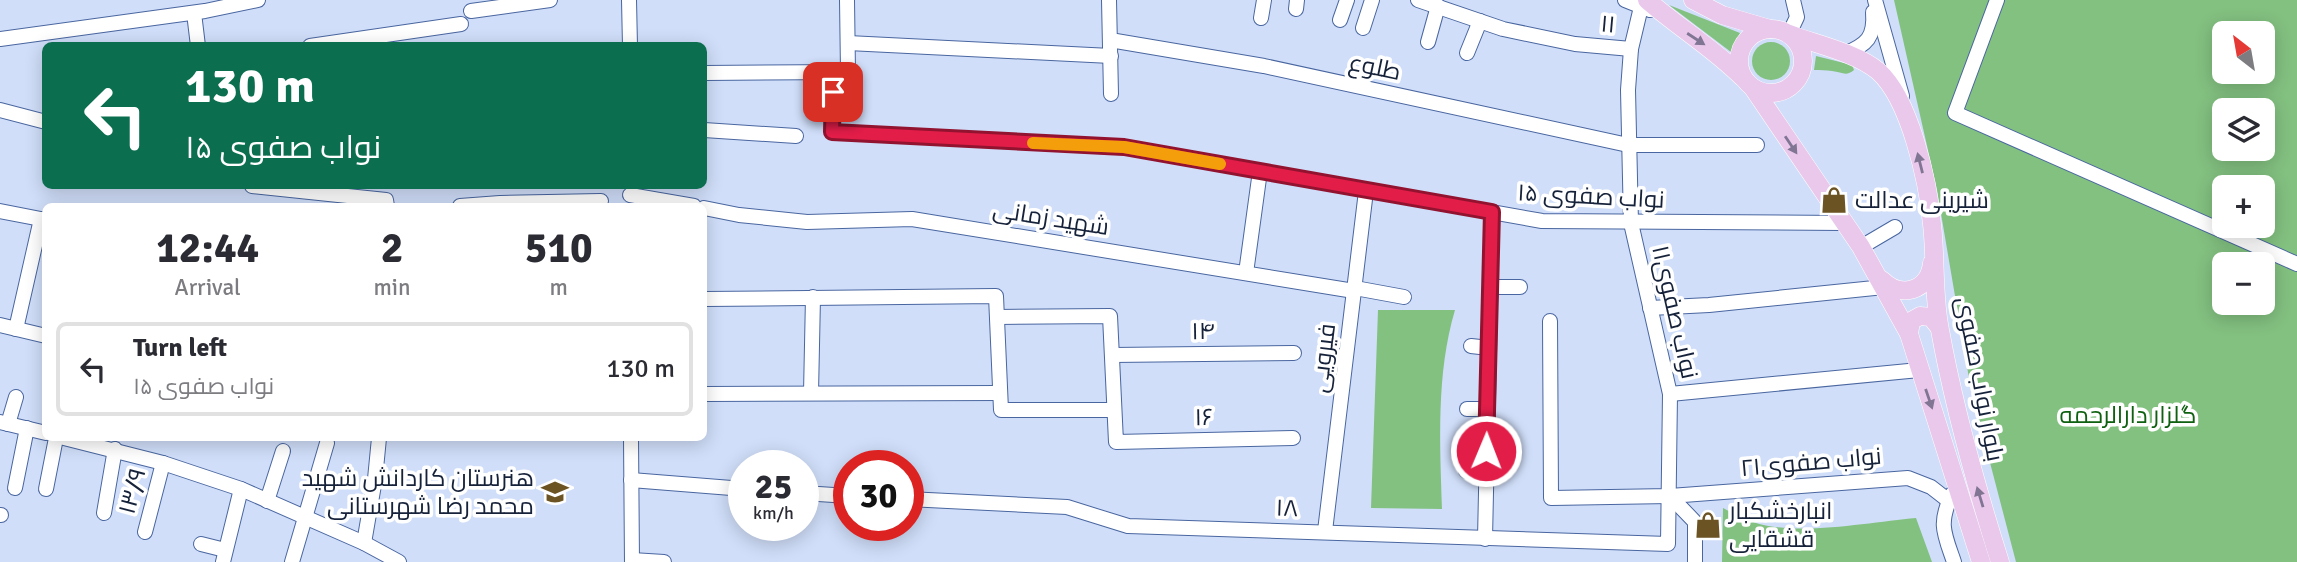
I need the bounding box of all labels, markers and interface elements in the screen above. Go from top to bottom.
street label: ۱۱ [1599,8,1617,40]
north arrow [2212,21,2275,84]
map controls [2212,21,2275,315]
one-way arrow [1687,32,1705,46]
street label: طلوع [1346,47,1404,88]
text: 130 m [185,56,315,116]
pin [803,62,863,122]
icon: left [70,70,161,161]
icon: arrive [814,73,852,111]
button: layers [2212,98,2275,161]
text: نواب صفوی ۱۵ [185,128,381,167]
one-way arrow [1784,135,1797,154]
one-way arrow [1914,151,1925,173]
button: + [2212,175,2275,238]
street label: نواب صفوی ۱۵ [1517,177,1665,215]
shop icon: شیرینی عدالت [1819,185,1849,215]
place label: شیرینی عدالت [1855,185,1989,215]
street label: شهید زمانی [991,194,1111,242]
text: 12:44 [156,223,259,274]
text: 2 [381,223,403,274]
text: 510 [525,223,593,274]
street label: ۱۱نواب صفوی [1645,242,1705,382]
button: − [2212,252,2275,315]
text: Arrival [175,273,241,302]
text: min [373,273,411,302]
text: m [550,273,568,302]
street label: بلوار نواب صفوی [1949,294,2011,464]
street label: ۱۴ [1191,316,1215,346]
street label: فیرویی [1304,322,1342,394]
text: Turn left [133,332,227,364]
icon: left [74,350,112,388]
text: 130 m [606,353,675,385]
text: نواب صفوی ۱۵ [133,372,274,401]
one-way arrow [1924,389,1935,410]
park label: گلزار دارالرحمه [2060,400,2196,430]
street label: ۱۶ [1194,402,1214,432]
position arrow [1449,414,1523,488]
street label: ۲۱نواب صفوی [1739,441,1883,483]
speed limit sign: 30 [833,450,924,541]
place label: هنرستان کاردانش شهید محمد رضا شهرستانی [302,463,534,521]
street label: ۱۳/۹ [112,465,152,517]
text: 25 [755,465,792,508]
school or university icon: هنرستان کاردانش شهید محمد رضا شهرستانی [540,477,570,507]
one-way arrow [1974,486,1985,507]
street label: ۱۸ [1275,493,1299,523]
place label: انبارخشکبار قشقایی [1727,496,1833,554]
text: km/h [753,502,794,524]
shop icon: انبارخشکبار قشقایی [1693,510,1723,540]

